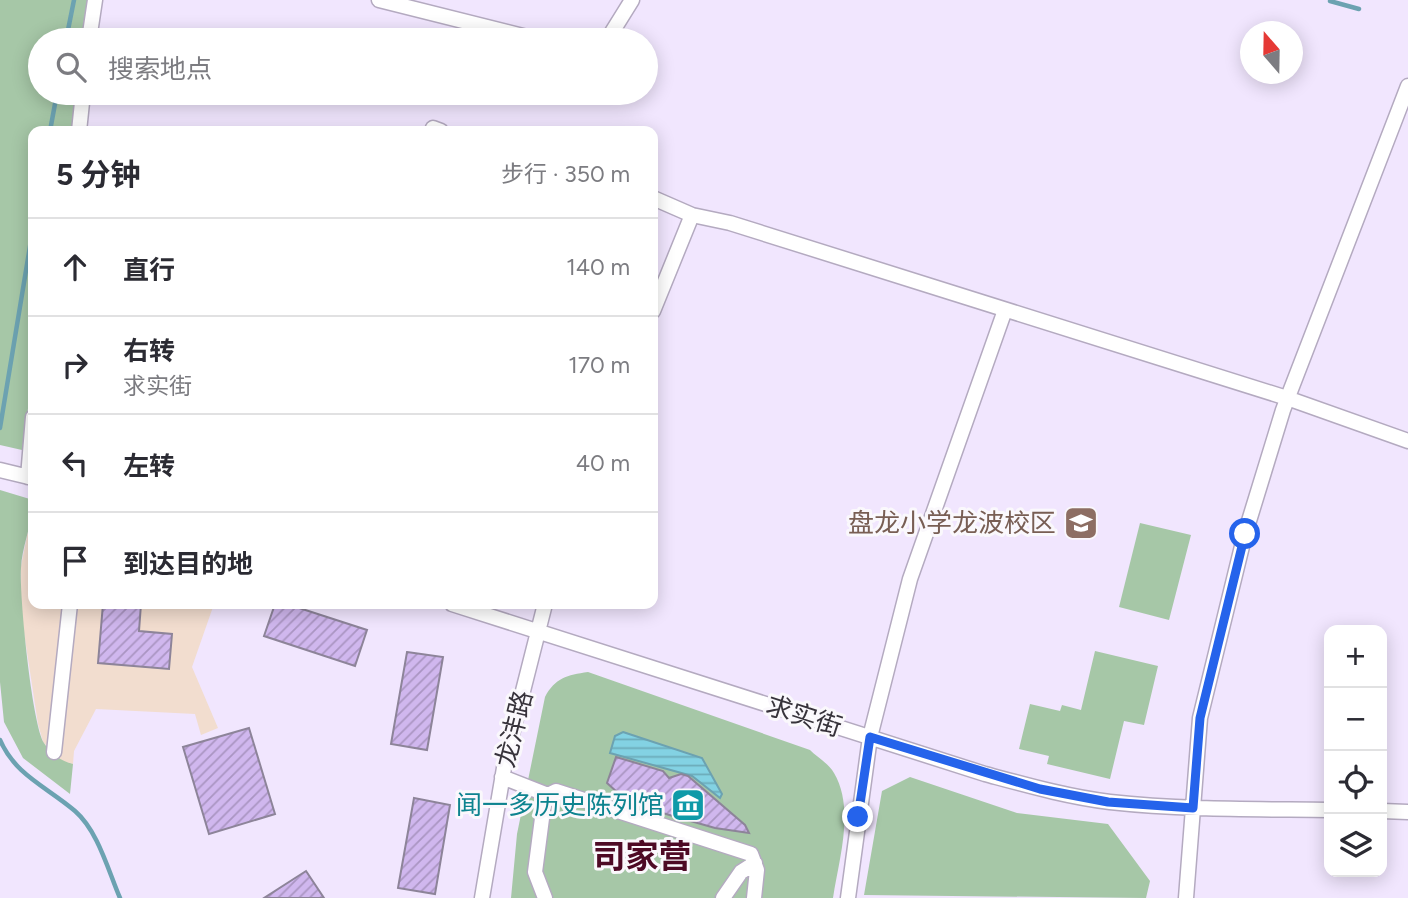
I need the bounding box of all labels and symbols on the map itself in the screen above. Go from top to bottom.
north arrow [1240,21,1303,84]
school or university icon: 盘龙小学龙波校区 [1062,504,1100,542]
place label: 盘龙小学龙波校区 [848,507,1056,539]
route start [1229,518,1260,549]
street label: 龙沣路 [489,687,539,771]
street label: 求实街 [762,689,846,743]
museum icon: 闻一多历史陈列馆 [669,786,707,824]
place label: 闻一多历史陈列馆 [456,789,664,821]
route end [842,801,873,832]
district label: 司家营 [593,837,692,876]

